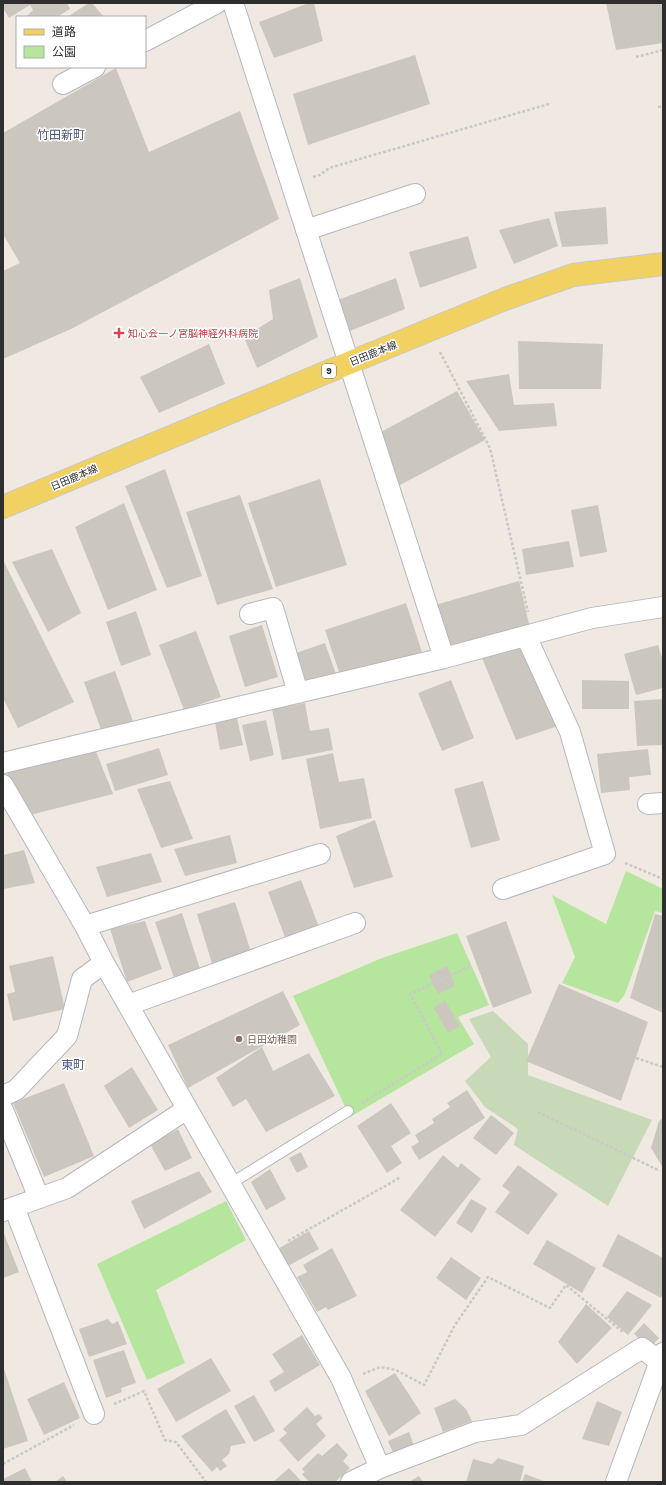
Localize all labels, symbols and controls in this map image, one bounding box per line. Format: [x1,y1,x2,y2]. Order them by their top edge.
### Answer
legend [16,16,146,68]
text: 道路 [52,25,76,39]
text: 公園 [52,45,76,59]
district label: 竹田新町 [37,128,85,142]
marker: 知心会一ノ宮脳神経外科病院 [113,327,125,339]
place label: 知心会一ノ宮脳神経外科病院 [128,328,258,339]
street label: 日田鹿本線 [348,339,398,368]
road number: 9 [322,364,336,378]
street label: 日田鹿本線 [49,463,99,492]
marker: 日田幼稚園 [234,1034,244,1044]
place label: 日田幼稚園 [247,1034,297,1045]
district label: 東町 [61,1058,85,1072]

